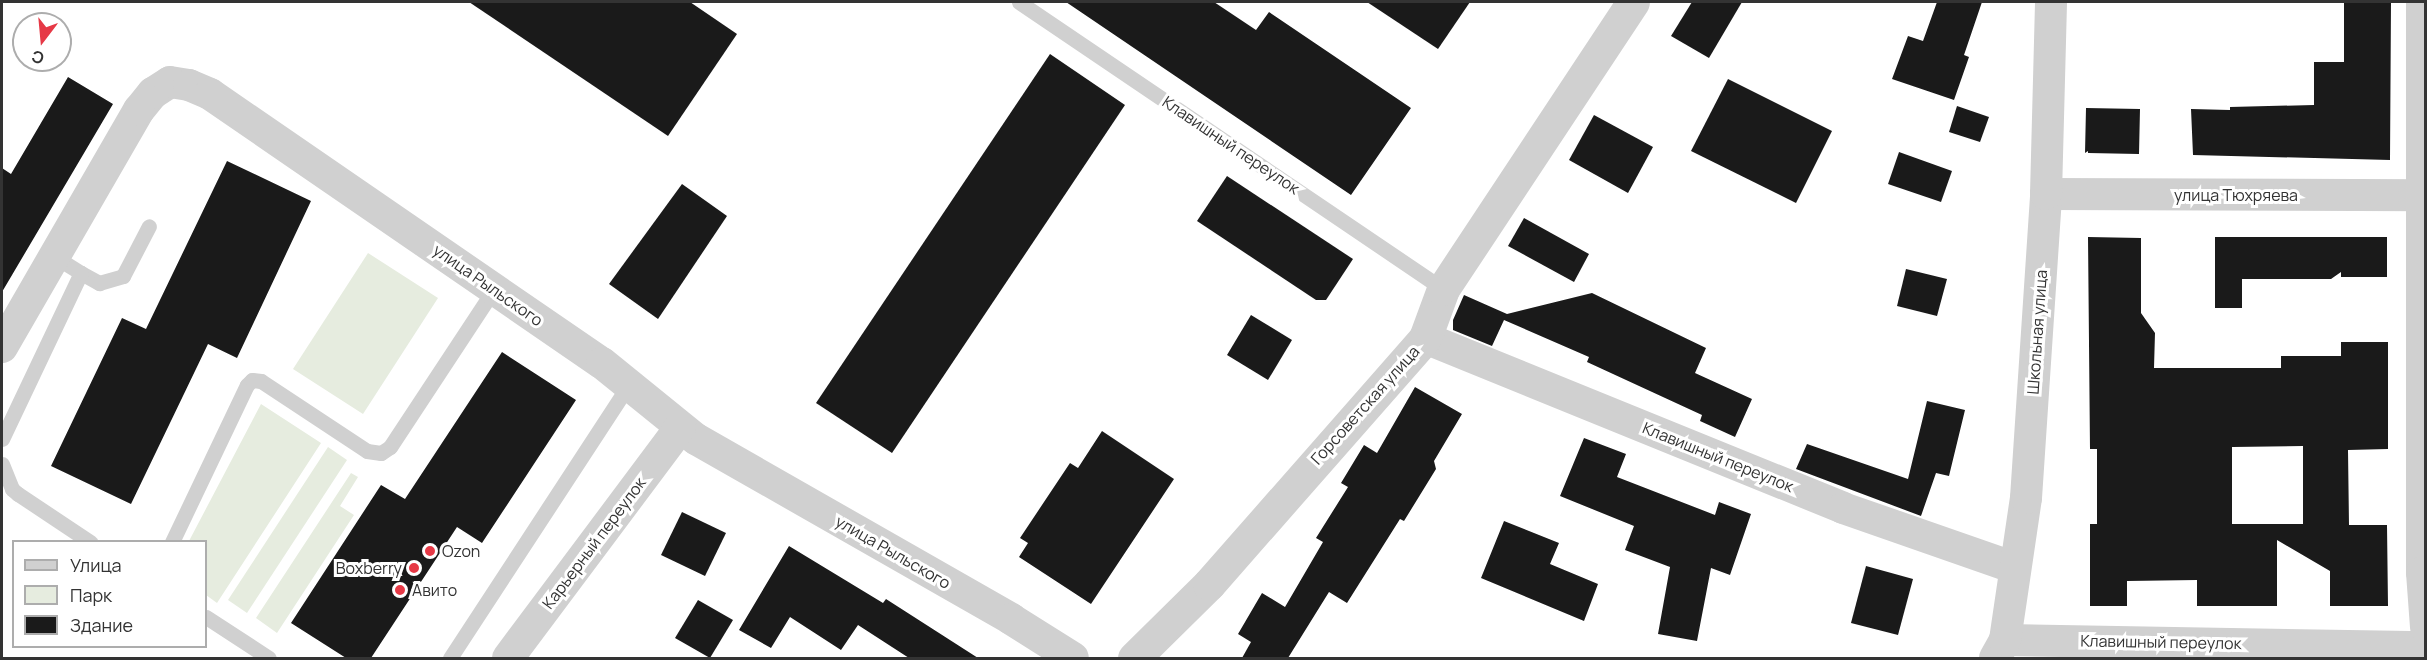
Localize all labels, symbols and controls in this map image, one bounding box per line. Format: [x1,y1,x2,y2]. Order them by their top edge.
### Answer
north arrow [12,12,72,72]
text: С [29,45,46,70]
street label: Клавишный переулок [1159,92,1303,198]
street label: улица Тюхряева [2174,185,2298,205]
street label: улица Рыльского [430,240,546,330]
street label: Школьная улица [2023,269,2051,395]
street label: Горсоветская улица [1307,342,1423,468]
street label: Клавишный переулок [1640,418,1796,496]
street label: Карьерный переулок [538,474,650,612]
street label: улица Рыльского [832,511,954,593]
legend [12,540,207,648]
place label: Ozon [442,541,480,561]
marker: Ozon [423,544,437,558]
text: Улица [70,553,122,577]
place label: Boxberry [336,558,402,578]
marker: Boxberry [407,561,421,575]
place label: Авито [412,580,457,600]
text: Парк [70,583,112,607]
marker: Авито [393,583,407,597]
text: Здание [70,613,133,637]
street label: Клавишный переулок [2080,631,2242,653]

